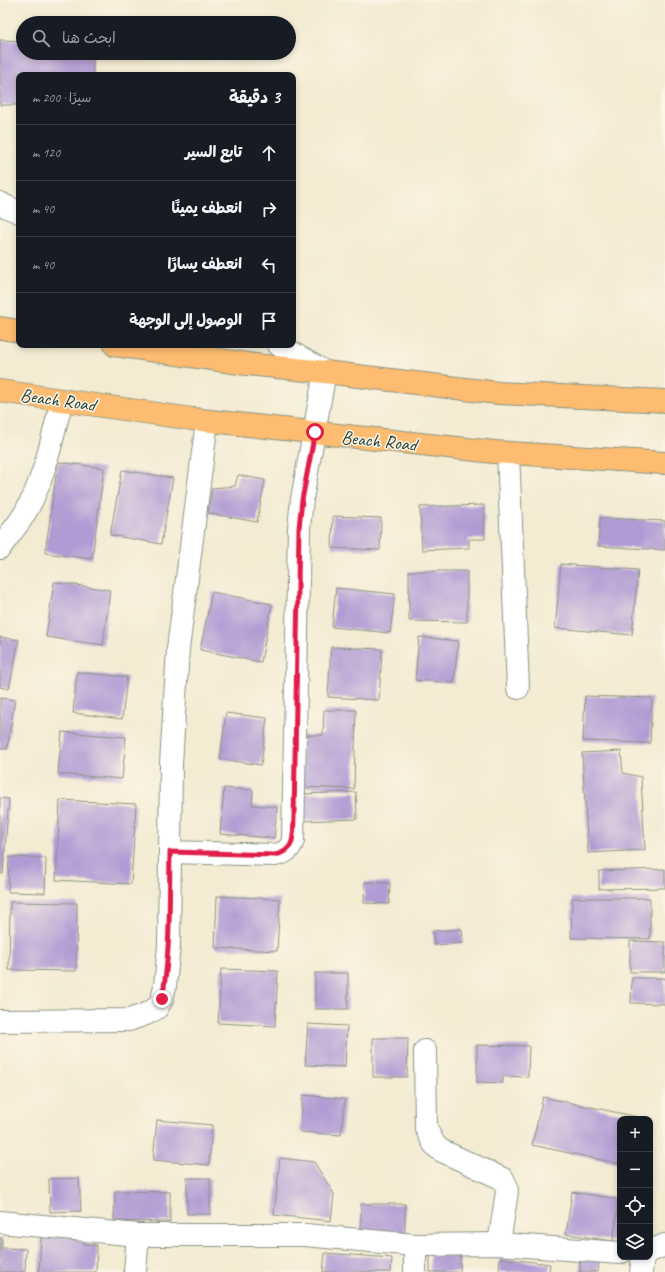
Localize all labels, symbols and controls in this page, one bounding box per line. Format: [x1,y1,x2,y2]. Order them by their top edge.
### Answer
search box [16,16,296,60]
icon: search [30,27,52,49]
text: ابحث هنا [62,29,116,48]
text: 3 دقيقة [229,87,280,108]
text: سيرًا · 200 m [32,90,91,106]
icon: ahead [258,142,280,164]
text: تابع السير [185,143,242,162]
text: 120 m [32,145,60,161]
icon: right [258,198,280,220]
text: انعطف يمينًا [171,199,242,218]
text: 40 m [32,201,54,217]
icon: left [258,254,280,276]
text: انعطف يسارًا [167,255,242,274]
text: 40 m [32,257,54,273]
icon: arrive [258,310,280,332]
text: الوصول إلى الوجهة [129,311,242,330]
street label: Beach Road [19,383,99,417]
route start [306,423,324,441]
street label: Beach Road [340,425,420,457]
route end [153,990,171,1008]
map controls [617,1116,653,1260]
button: + [617,1116,653,1152]
button: − [617,1152,653,1188]
button: locate [617,1188,653,1224]
button: layers [617,1224,653,1260]

